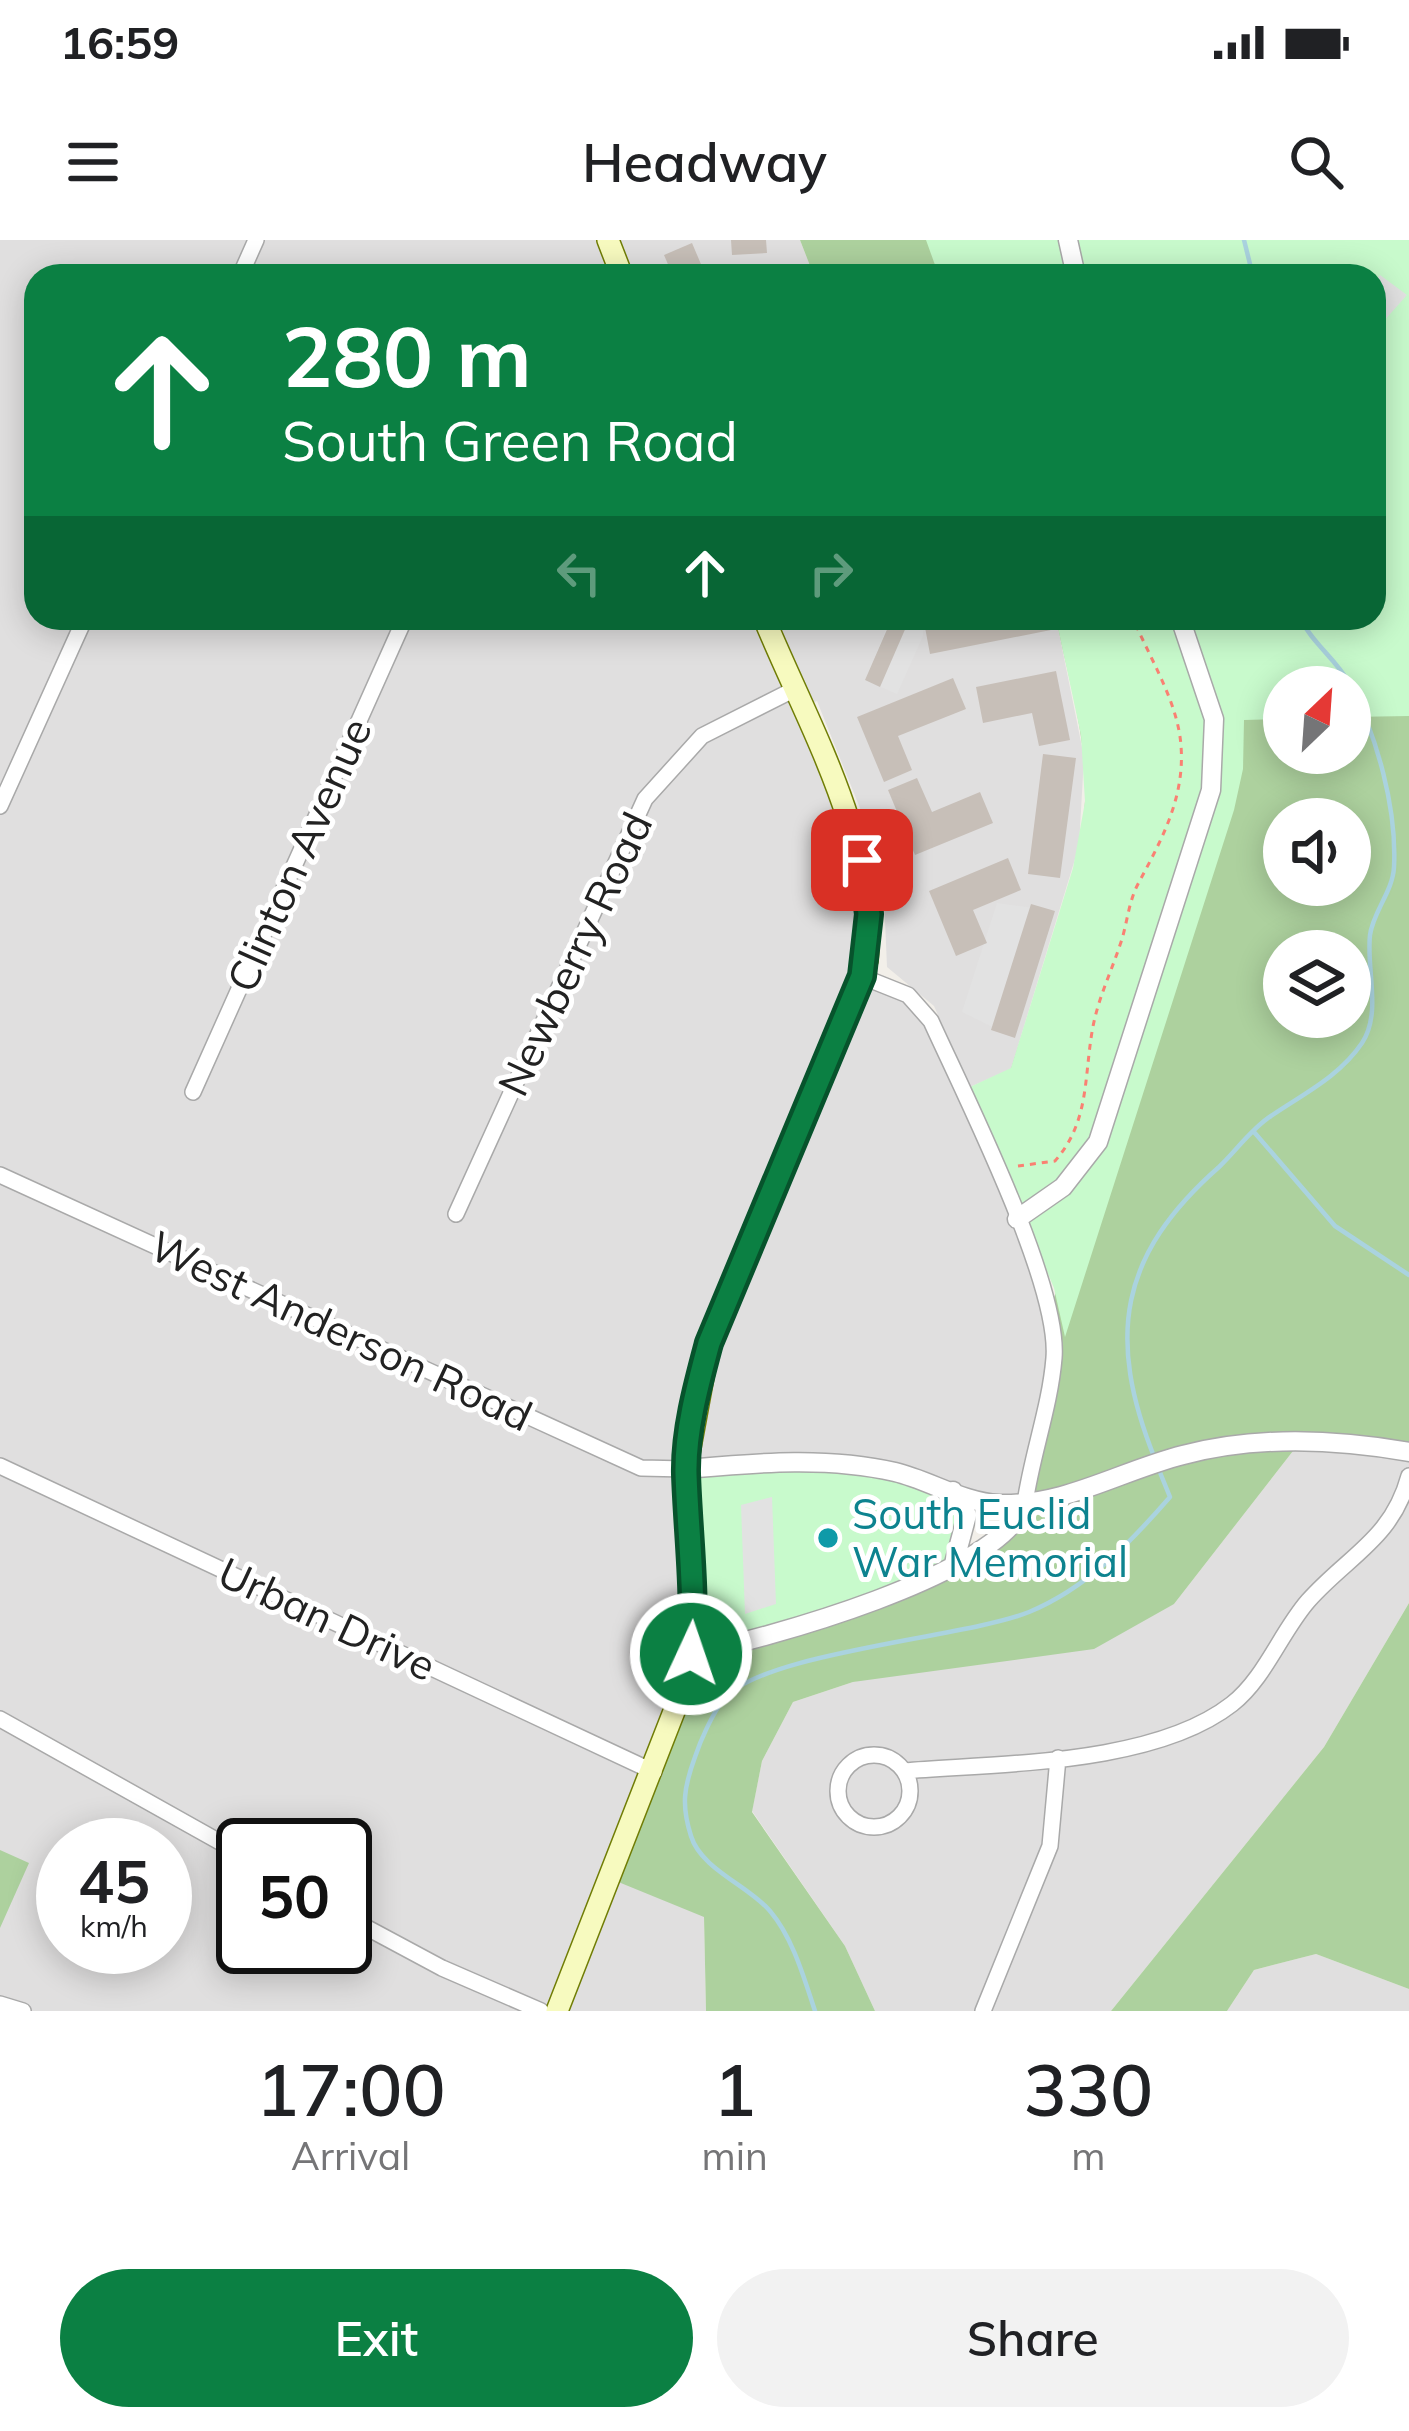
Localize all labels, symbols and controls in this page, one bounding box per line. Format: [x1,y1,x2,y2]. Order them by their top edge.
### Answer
text: 16:59 [60,14,179,70]
text: Headway [582,128,827,196]
icon: menu [60,129,126,195]
icon: search [1283,129,1349,195]
text: 280 m [282,303,532,408]
icon: ahead [84,312,240,468]
text: South Green Road [282,407,738,475]
icon: left [546,540,612,606]
icon: ahead [672,540,738,606]
icon: right [798,540,864,606]
north arrow [1263,666,1371,774]
map controls [1263,666,1371,1038]
street label: Clinton Avenue [215,710,382,1000]
button: sound [1263,798,1371,906]
street label: Newberry Road [486,804,663,1104]
pin [811,809,913,911]
icon: arrive [829,827,895,893]
button: layers [1263,930,1371,1038]
street label: West Anderson Road [142,1219,541,1442]
place label: South Euclid War Memorial [852,1487,1128,1588]
marker: South Euclid War Memorial [815,1525,841,1551]
street label: Urban Drive [210,1545,444,1692]
position arrow [628,1591,754,1717]
speed limit sign: 50 [216,1818,372,1974]
text: 45 [78,1843,150,1918]
text: km/h [80,1907,148,1945]
text: 17:00 [256,2044,446,2134]
text: 1 [713,2044,756,2134]
text: 330 [1024,2044,1153,2134]
text: Arrival [291,2131,410,2180]
text: min [701,2131,768,2180]
text: m [1071,2131,1106,2180]
button: Exit [60,2269,693,2407]
button: Share [717,2269,1349,2407]

